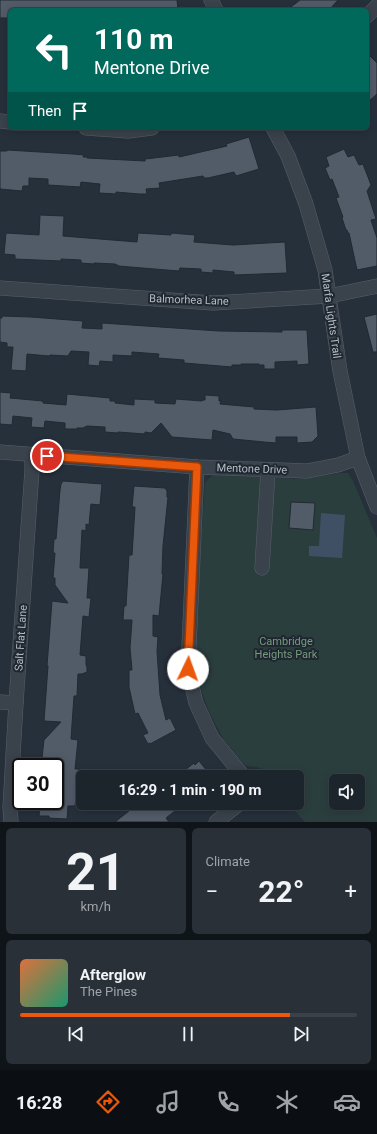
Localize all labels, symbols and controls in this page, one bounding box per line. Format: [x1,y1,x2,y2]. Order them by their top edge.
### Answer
text: 110 m [94,23,173,56]
icon: left [28,24,80,76]
text: Mentone Drive [94,57,210,78]
icon: arrive [69,100,91,122]
text: Then [28,102,61,120]
street label: Marfa Lights Trail [319,273,343,359]
street label: Balmorhea Lane [149,292,229,308]
pin [30,439,64,473]
icon: arrive [36,445,58,467]
street label: Mentone Drive [216,461,288,477]
street label: Salt Flat Lane [12,604,30,672]
park label: Cambridge Heights Park [255,635,318,661]
position arrow [167,648,209,690]
speed limit sign: 30 [12,758,64,810]
map controls [329,774,365,810]
button: sound [329,774,365,810]
text: 16:29 · 1 min · 190 m [119,781,261,799]
text: 21 [66,842,126,903]
text: Climate [206,854,250,869]
text: 22° [258,874,304,909]
text: − [206,879,218,904]
text: + [345,879,357,904]
text: km/h [80,899,111,914]
text: Afterglow [80,966,146,984]
text: The Pines [80,984,137,999]
icon: previous [65,1023,87,1045]
icon: pause [177,1023,199,1045]
icon: next [290,1023,312,1045]
icon: directions [94,1088,122,1116]
icon: music [154,1088,182,1116]
icon: phone [214,1088,242,1116]
icon: climate [273,1088,301,1116]
icon: car [333,1088,361,1116]
text: 16:28 [16,1092,62,1113]

